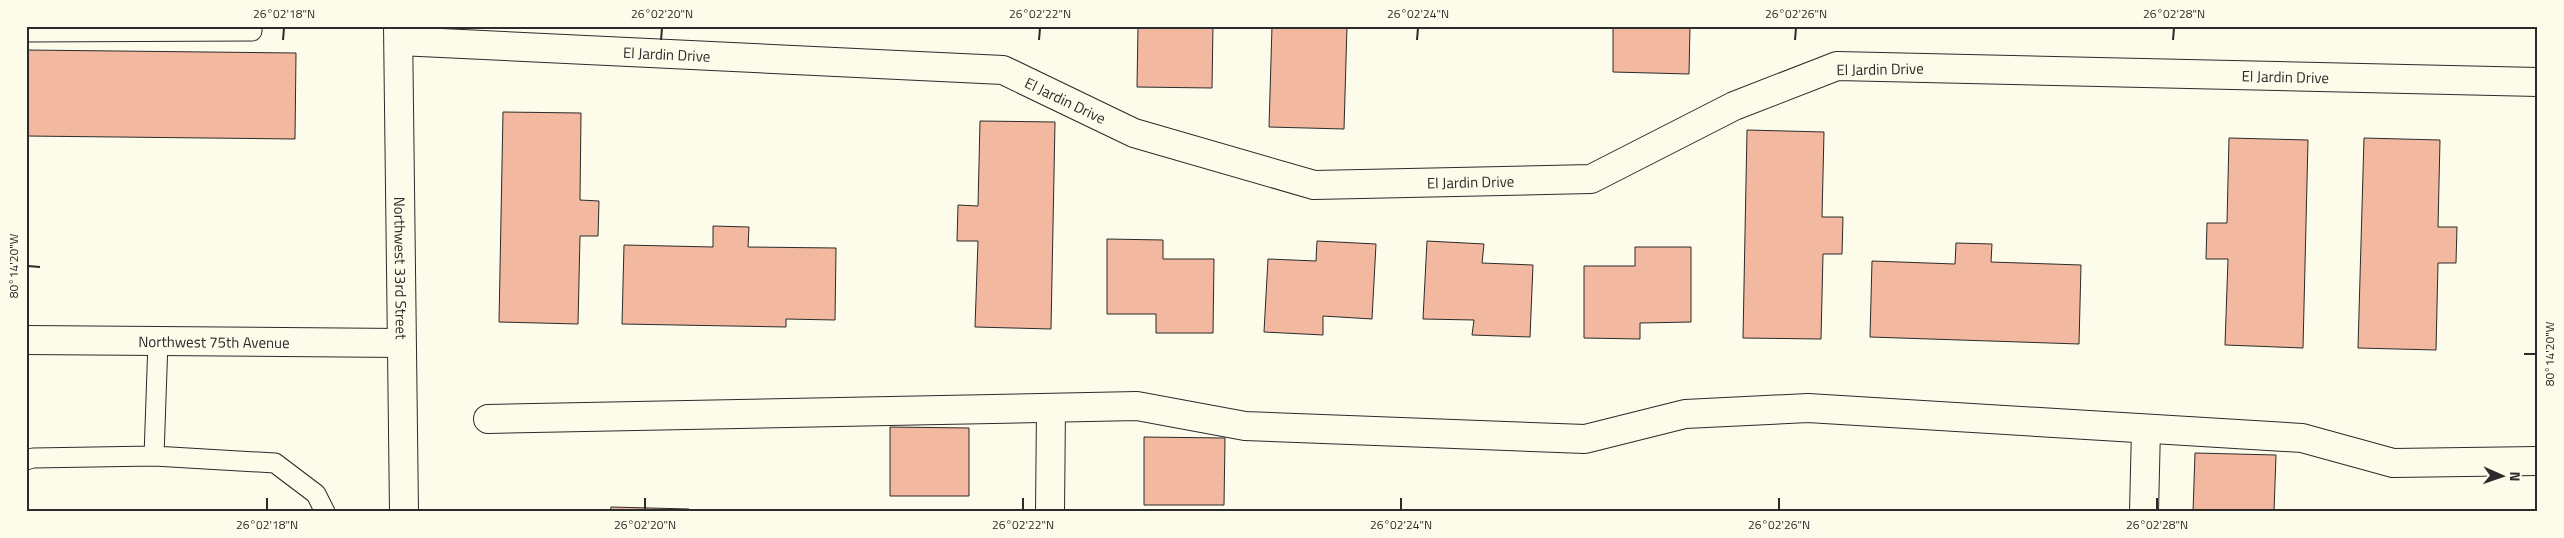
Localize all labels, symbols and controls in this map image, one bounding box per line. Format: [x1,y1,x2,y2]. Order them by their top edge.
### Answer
text: 26°02'18"N [253,4,315,23]
text: 26°02'20"N [631,4,693,23]
text: 26°02'22"N [1009,4,1071,23]
text: 26°02'24"N [1387,4,1449,23]
text: 26°02'26"N [1765,4,1827,23]
text: 26°02'28"N [2143,4,2205,23]
street label: El Jardin Drive [622,40,711,67]
street label: El Jardin Drive [1836,57,1924,81]
street label: El Jardin Drive [2241,64,2329,89]
street label: El Jardin Drive [1021,71,1110,129]
street label: El Jardin Drive [1427,169,1514,194]
street label: Northwest 33rd Street [389,196,413,340]
text: 80°14'20"W [4,233,23,298]
text: 80°14'20"W [2540,321,2559,386]
street label: Northwest 75th Avenue [138,329,290,354]
north arrow [2476,450,2526,500]
text: N [2505,471,2526,482]
text: 26°02'18"N [236,515,298,534]
text: 26°02'20"N [614,515,676,534]
text: 26°02'22"N [992,515,1054,534]
text: 26°02'24"N [1370,515,1432,534]
text: 26°02'26"N [1748,515,1810,534]
text: 26°02'28"N [2126,515,2188,534]

